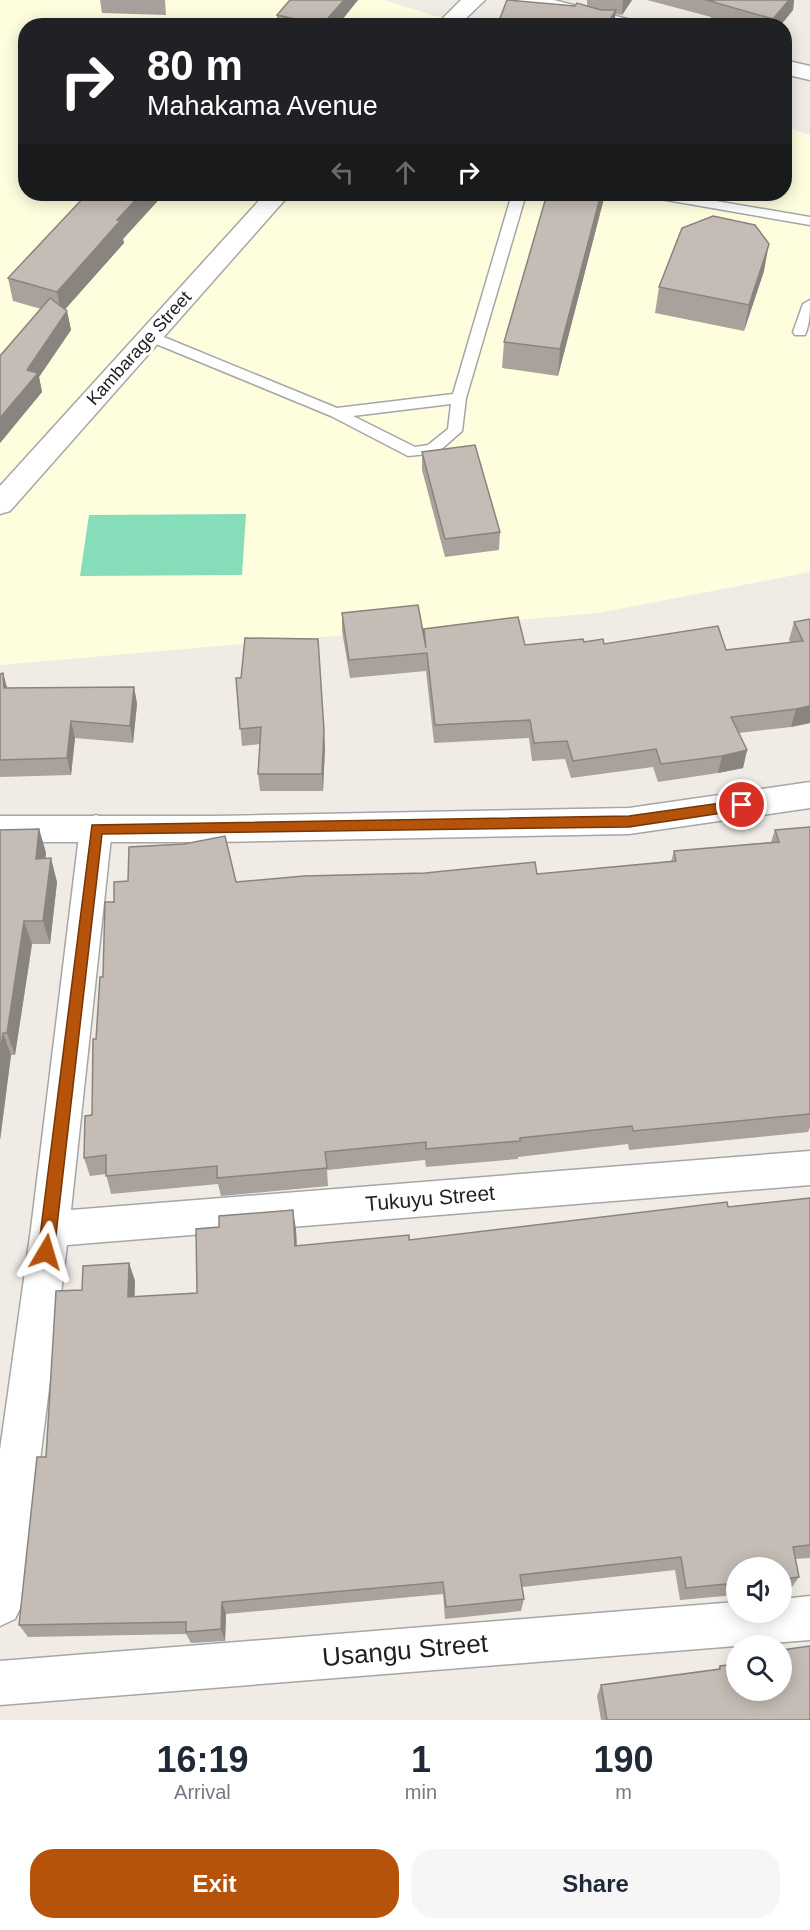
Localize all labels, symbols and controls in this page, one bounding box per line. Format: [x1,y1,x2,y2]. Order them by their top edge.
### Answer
icon: right [48,42,126,120]
text: 80 m [147,42,243,89]
text: Mahakama Avenue [147,91,378,121]
icon: left [326,156,359,189]
icon: ahead [389,156,422,189]
icon: right [452,156,485,189]
street label: Kambarage Street [83,287,195,409]
pin [716,779,767,830]
icon: arrive [725,788,758,821]
street label: Tukuyu Street [364,1181,496,1215]
position arrow [14,1220,78,1284]
map controls [726,1557,792,1701]
button: sound [726,1557,792,1623]
street label: Usangu Street [321,1628,490,1672]
button: search [726,1635,792,1701]
text: 16:19 [156,1739,248,1780]
text: 1 [411,1739,431,1780]
text: 190 [593,1739,654,1780]
text: Arrival [174,1781,231,1803]
text: min [405,1781,437,1803]
text: m [615,1781,632,1803]
button: Exit [30,1849,399,1918]
button: Share [411,1849,780,1918]

